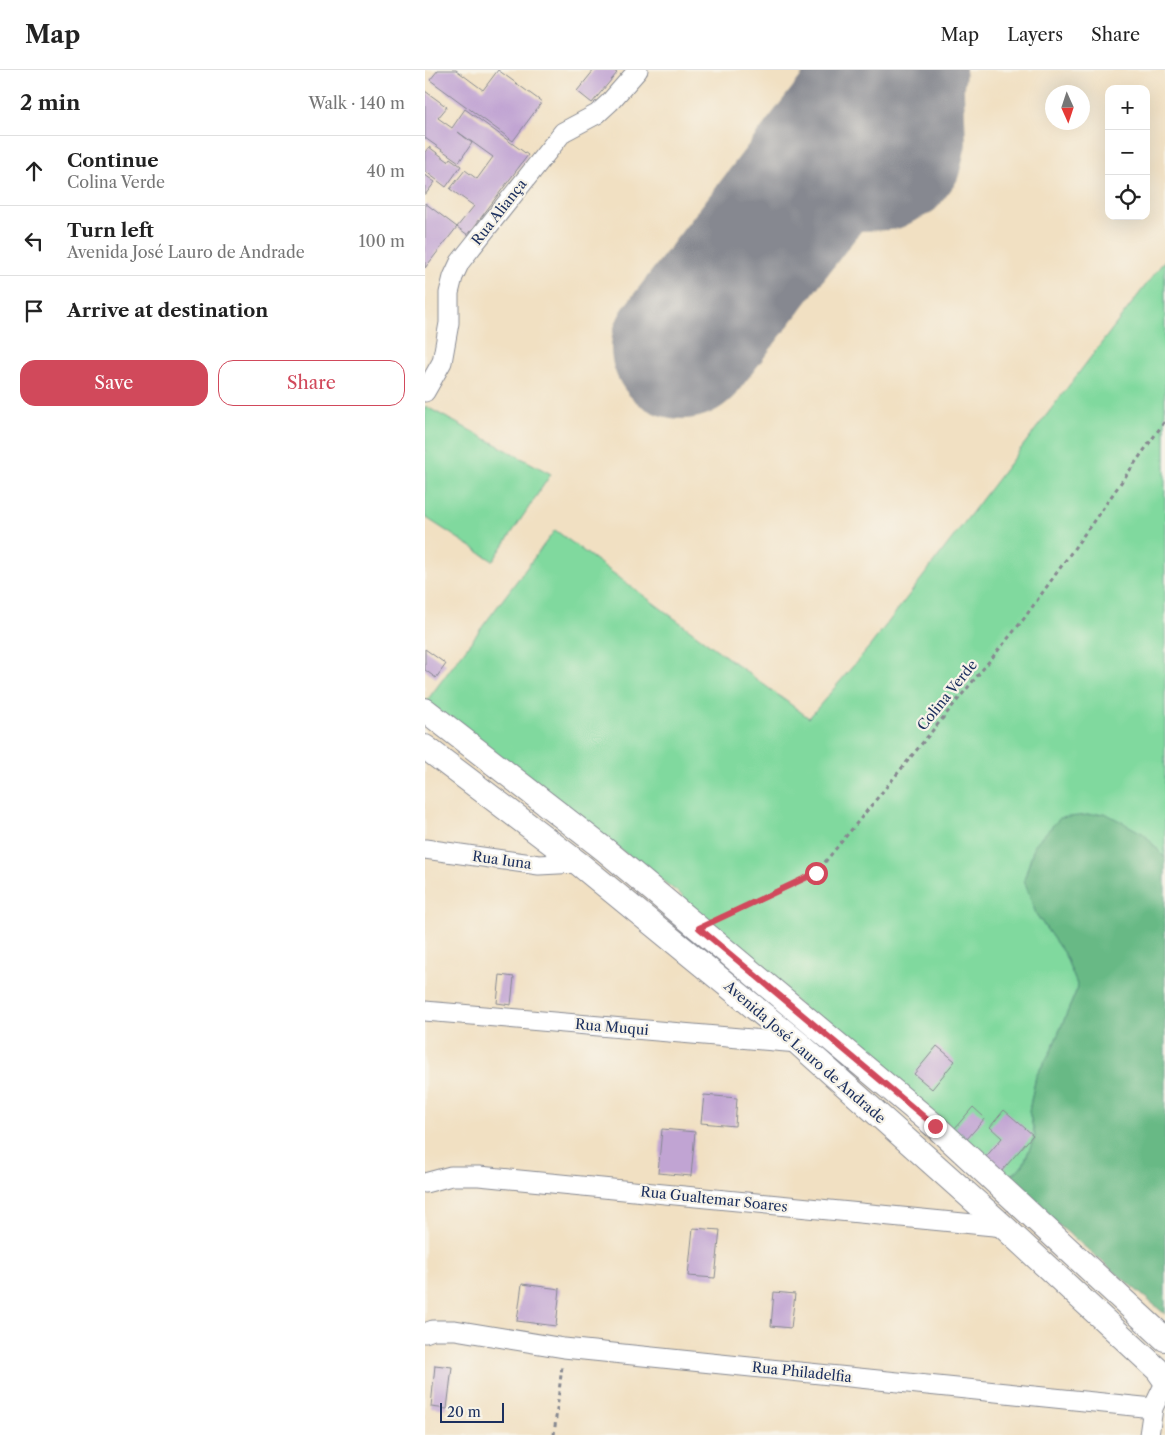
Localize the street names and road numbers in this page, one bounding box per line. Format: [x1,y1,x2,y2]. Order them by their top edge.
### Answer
street label: Rua Aliança [468,175,531,249]
street label: Colina Verde [913,656,981,734]
street label: Rua Iuna [471,847,533,873]
street label: Avenida José Lauro de Andrade [720,976,890,1127]
street label: Rua Muqui [575,1015,649,1039]
street label: Rua Gualtemar Soares [640,1182,788,1216]
street label: Rua Philadelfia [751,1358,853,1386]

